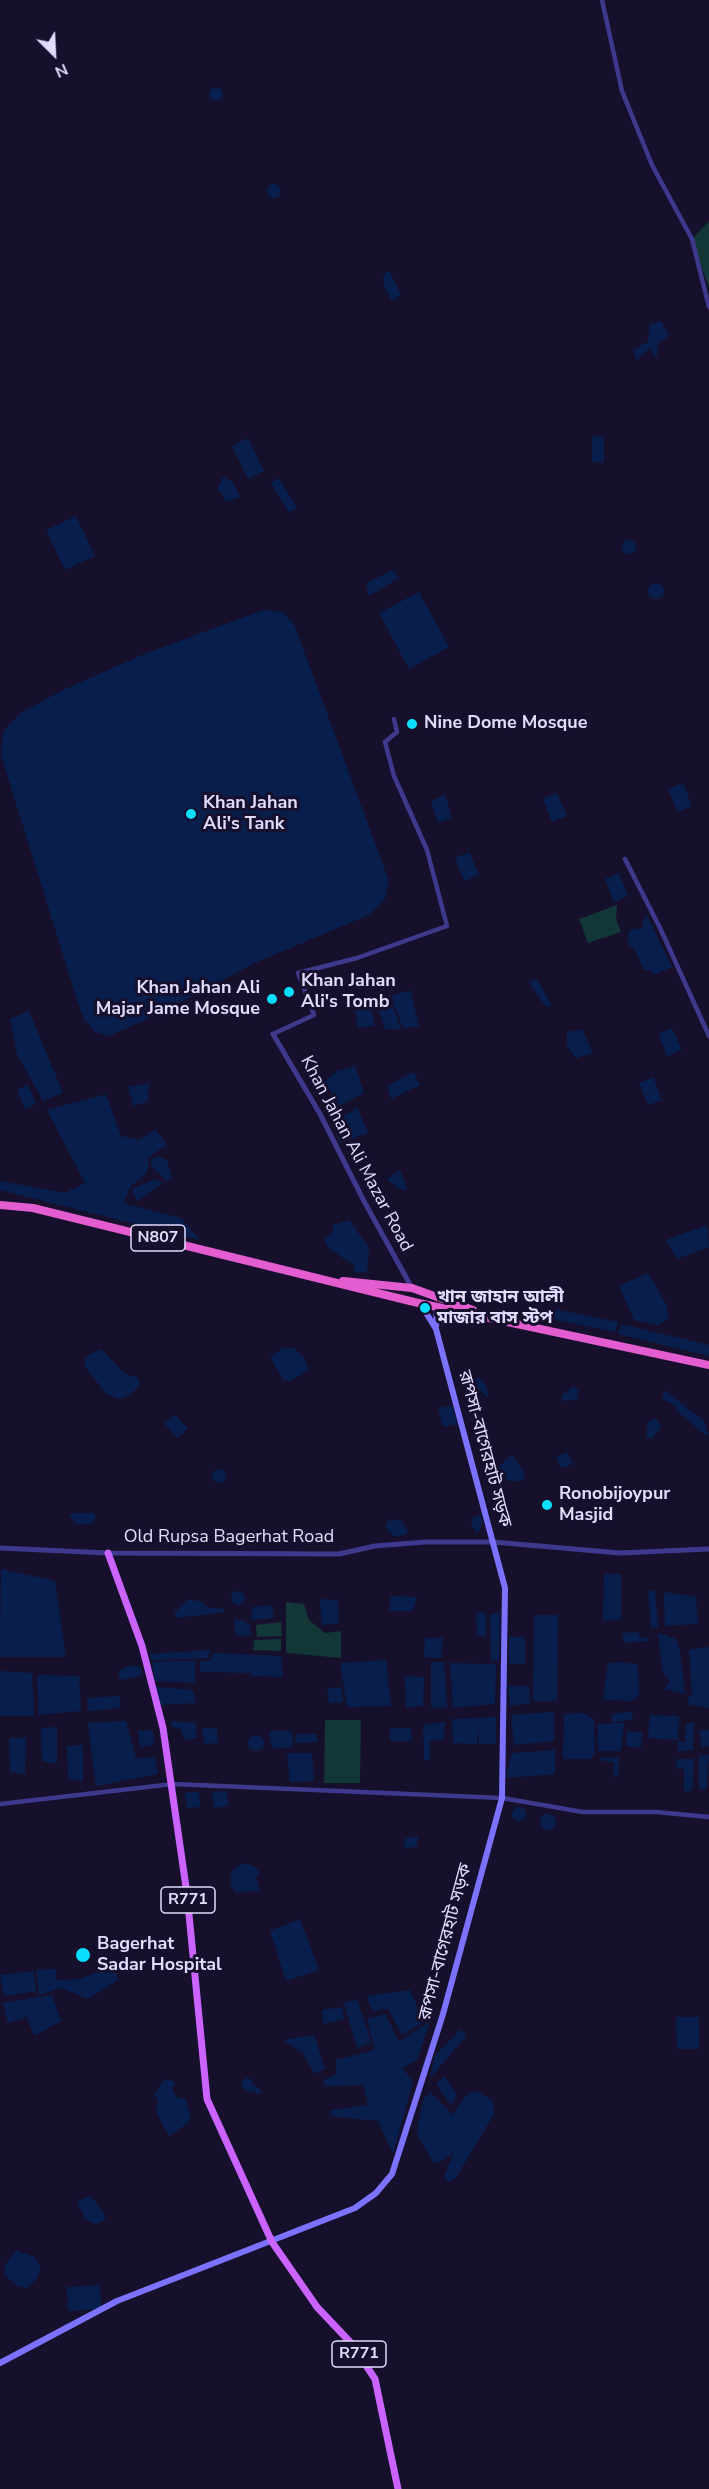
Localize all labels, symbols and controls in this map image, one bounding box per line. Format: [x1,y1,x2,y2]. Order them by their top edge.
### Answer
north arrow [24,24,84,84]
text: N [51,58,71,83]
place label: Nine Dome Mosque [424,713,587,735]
marker: Nine Dome Mosque [405,717,419,731]
place label: Khan Jahan Ali's Tank [203,793,298,836]
marker: Khan Jahan Ali's Tank [184,807,198,821]
place label: Khan Jahan Ali's Tomb [301,971,396,1014]
place label: Khan Jahan Ali Majar Jame Mosque [96,978,260,1020]
marker: Khan Jahan Ali's Tomb [282,985,296,999]
marker: Khan Jahan Ali Majar Jame Mosque [265,992,279,1006]
street label: Khan Jahan Ali Mazar Road [295,1052,417,1256]
road number: N807 [131,1225,185,1251]
place label: খান জাহান আলী মাজার বাস স্টপ [437,1287,564,1330]
marker: খান জাহান আলী মাজার বাস স্টপ [418,1301,432,1315]
street label: রূপসা-বাগেরহাট সড়ক [453,1368,515,1530]
place label: Ronobijoypur Masjid [559,1484,670,1526]
marker: Ronobijoypur Masjid [540,1498,554,1512]
street label: Old Rupsa Bagerhat Road [124,1527,334,1549]
street label: রূপসা-বাগেরহাট সড়ক [415,1861,477,2023]
road number: R771 [161,1887,215,1913]
place label: Bagerhat Sadar Hospital [97,1934,222,1976]
marker: Bagerhat Sadar Hospital [74,1946,92,1964]
road number: R771 [332,2341,386,2367]

